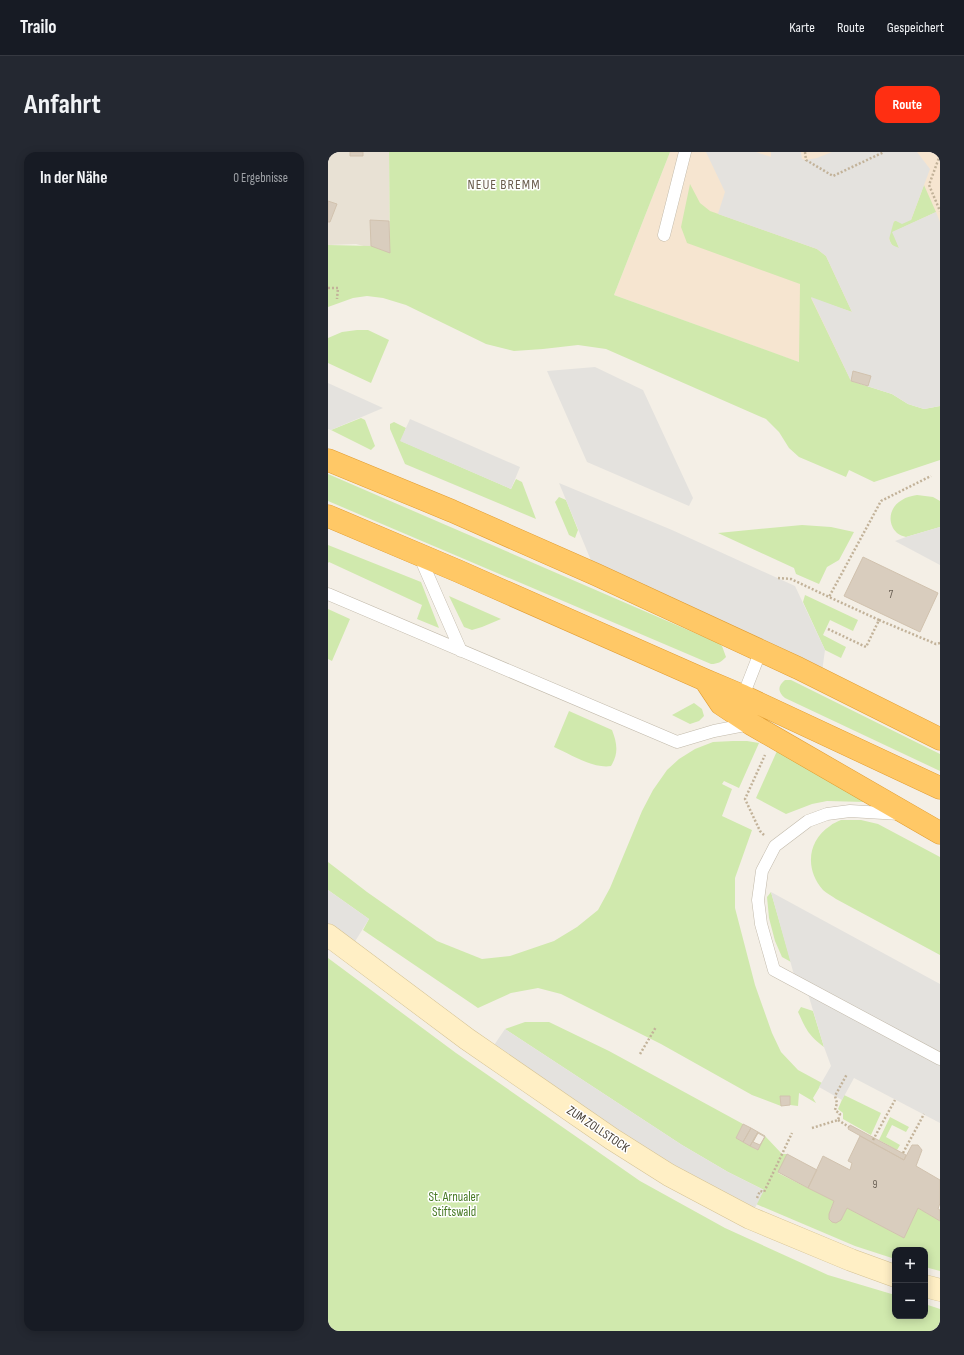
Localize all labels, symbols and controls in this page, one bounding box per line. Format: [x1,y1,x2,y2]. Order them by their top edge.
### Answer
text: Trailo [20,16,57,39]
text: Karte [789,19,815,36]
text: Route [837,19,865,36]
text: Gespeichert [887,19,944,36]
button: Route [875,86,940,123]
text: Anfahrt [24,88,101,121]
text: In der Nähe [40,168,107,188]
text: 0 Ergebnisse [233,170,288,186]
district label: NEUE BREMM [468,176,540,193]
house number: 7 [889,588,894,601]
street label: ZUM ZOLLSTOCK [564,1102,632,1156]
house number: 9 [873,1178,878,1191]
park label: St. Arnualer Stiftswald [428,1189,480,1220]
map controls [892,1247,928,1319]
button: + [892,1247,928,1283]
button: − [892,1283,928,1319]

